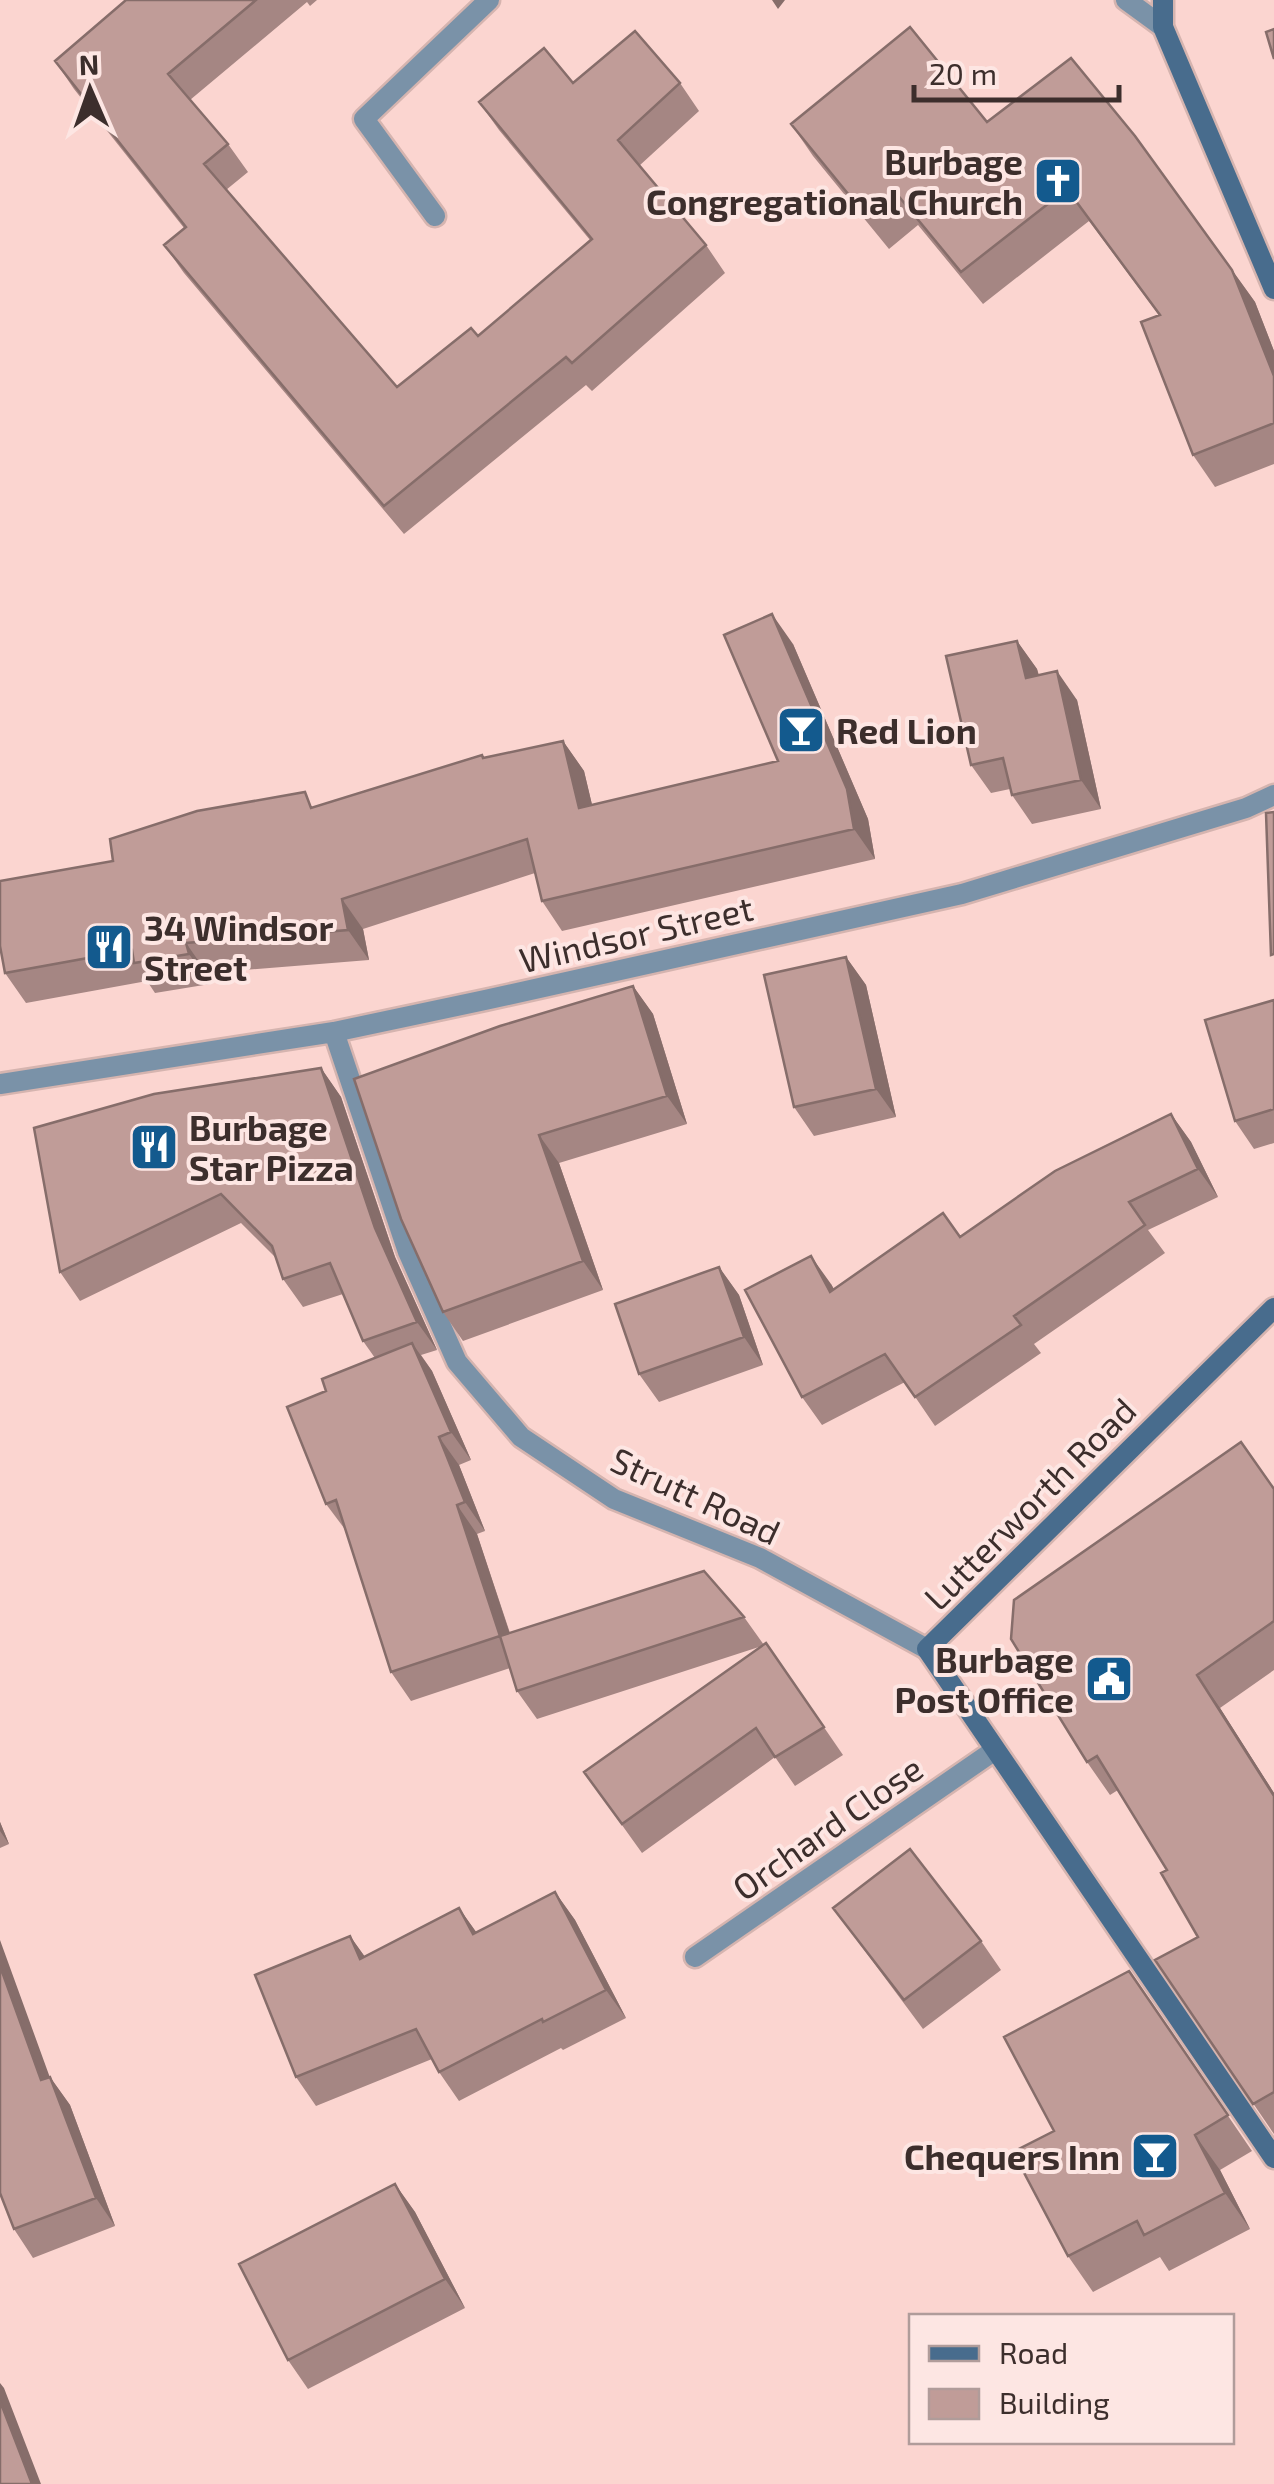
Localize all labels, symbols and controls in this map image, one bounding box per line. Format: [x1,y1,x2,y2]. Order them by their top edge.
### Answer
north arrow [40,40,140,140]
scale bar [914,40,1119,102]
text: N [78,47,100,81]
text: 20 m [929,55,997,91]
place label: Burbage Congregational Church [646,140,1023,222]
church icon: Burbage Congregational Church [1032,155,1084,207]
bar icon: Red Lion [775,704,827,756]
place label: Red Lion [836,709,977,751]
street label: Windsor Street [515,886,757,980]
place label: 34 Windsor Street [144,906,333,988]
restaurant icon: 34 Windsor Street [83,921,135,973]
place label: Burbage Star Pizza [189,1106,354,1188]
restaurant icon: Burbage Star Pizza [128,1121,180,1173]
street label: Lutterworth Road [914,1388,1144,1618]
street label: Strutt Road [605,1438,787,1552]
place label: Burbage Post Office [894,1638,1074,1720]
public building icon: Burbage Post Office [1083,1653,1135,1705]
street label: Orchard Close [724,1746,930,1908]
bar icon: Chequers Inn [1129,2130,1181,2182]
place label: Chequers Inn [904,2135,1120,2177]
legend [909,2314,1234,2444]
text: Road [999,2334,1068,2370]
text: Building [999,2384,1110,2420]

